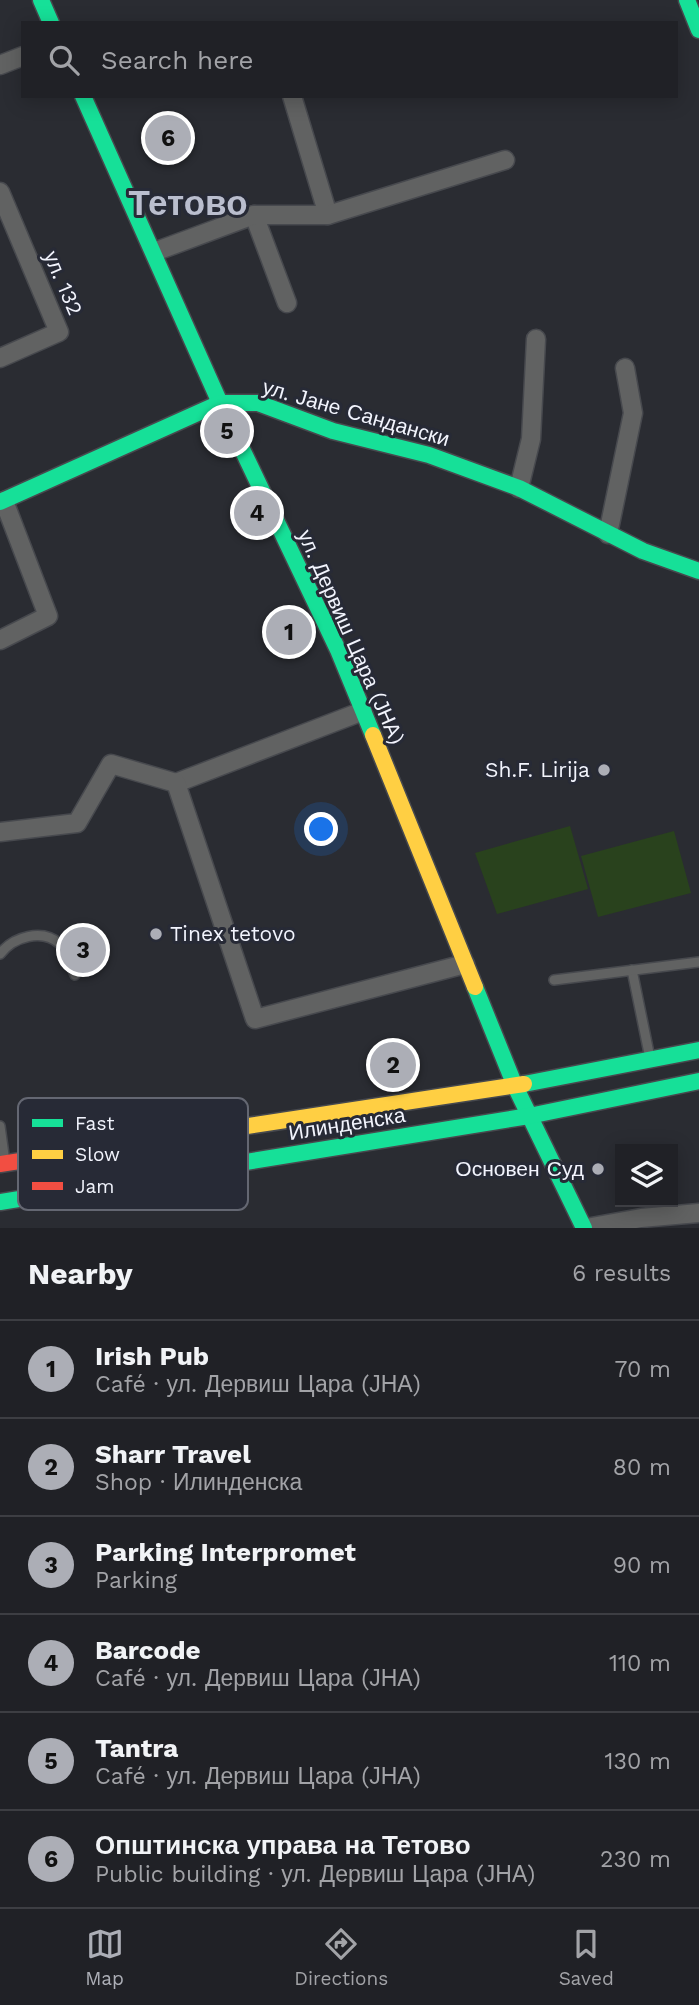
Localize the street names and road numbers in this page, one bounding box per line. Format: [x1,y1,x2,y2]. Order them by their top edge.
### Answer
street label: ул. 132 [39,247,88,319]
street label: ул. Јане Сандански [260,374,452,451]
street label: ул. Дервиш Цара (ЈНА) [293,526,410,748]
street label: Илинденска [287,1102,407,1145]

